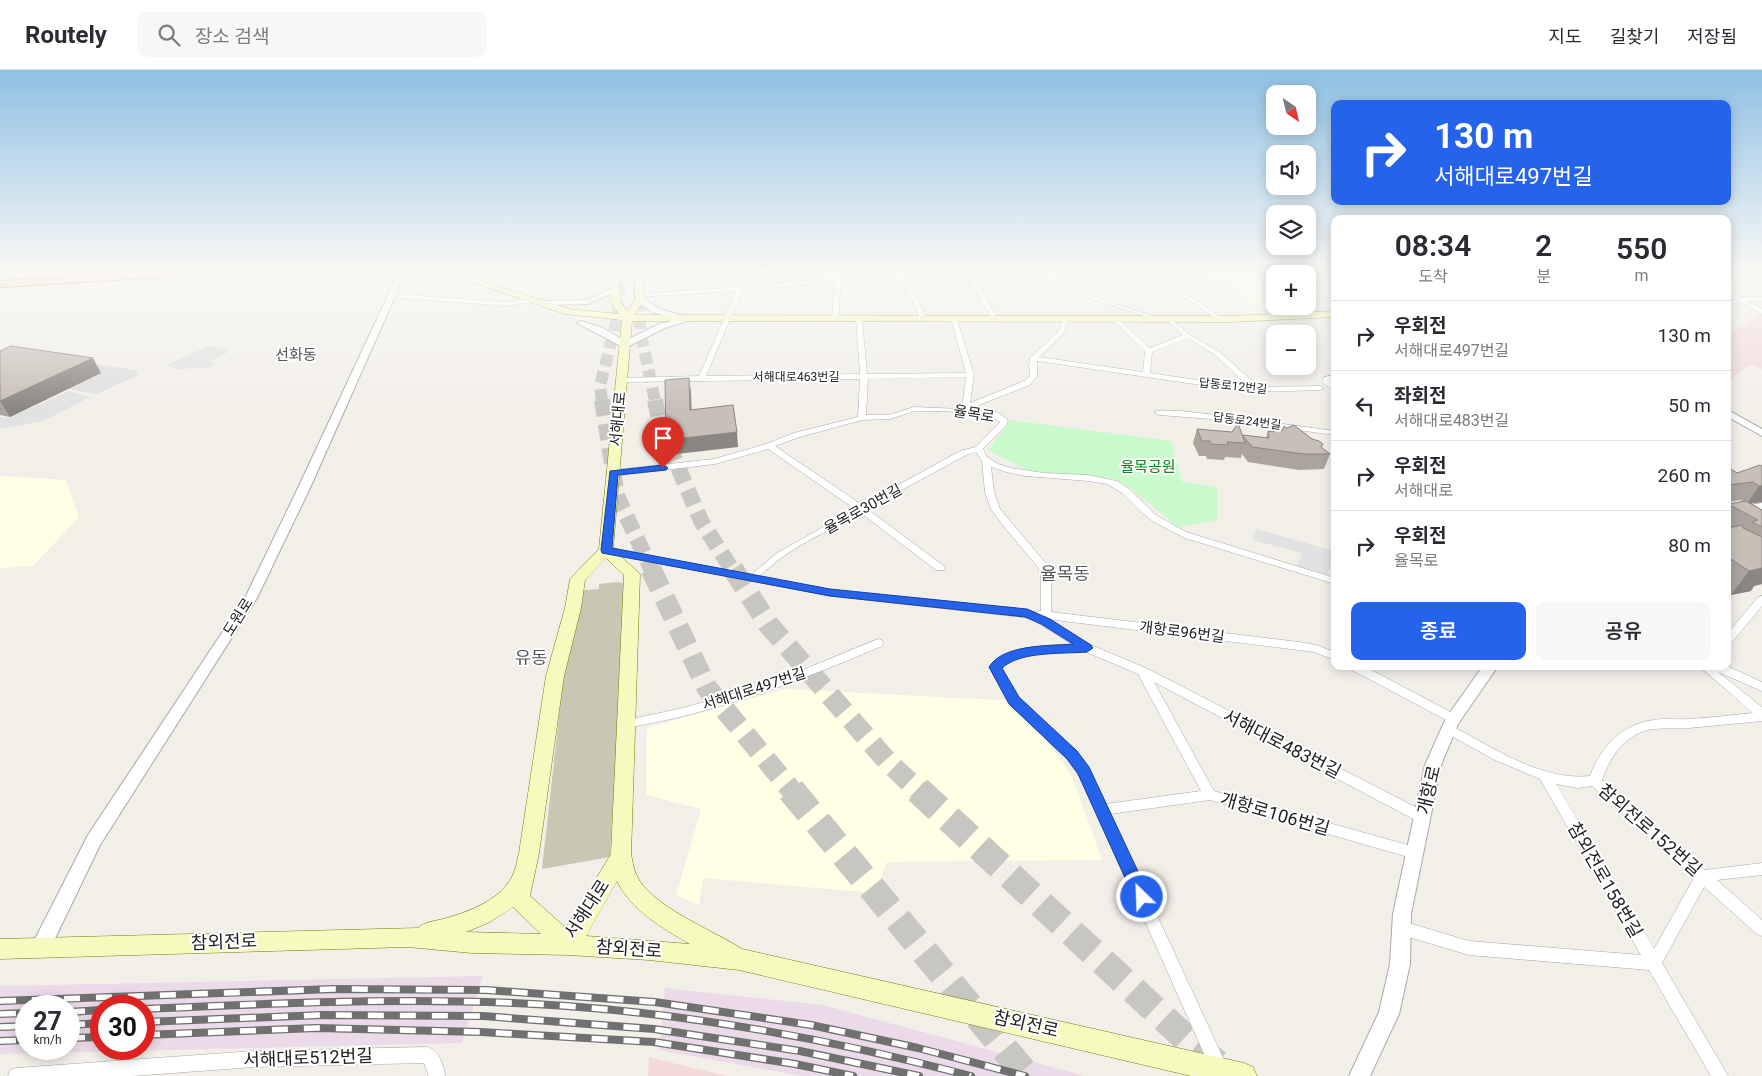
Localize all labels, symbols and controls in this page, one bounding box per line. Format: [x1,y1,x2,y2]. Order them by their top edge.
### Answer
search box [137,12,487,57]
text: Routely [25,21,107,49]
icon: search [155,21,183,49]
text: 장소 검색 [195,25,270,48]
text: 지도 [1549,26,1582,47]
text: 길찾기 [1610,26,1659,47]
text: 저장됨 [1687,26,1737,47]
north arrow [1266,85,1316,135]
map controls [1266,85,1316,375]
text: 130 m [1434,116,1533,157]
icon: right [1351,120,1416,185]
button: sound [1266,145,1316,195]
text: 서해대로497번길 [1434,164,1593,189]
button: layers [1266,205,1316,255]
text: 08:34 [1395,228,1471,263]
text: 2 [1535,228,1552,263]
text: 550 [1616,231,1667,266]
button: + [1266,265,1316,315]
text: m [1635,266,1649,285]
text: 도착 [1418,267,1448,286]
text: 분 [1536,267,1551,286]
text: 우회전 [1394,314,1446,337]
icon: right [1351,322,1379,350]
text: 130 m [1658,324,1711,347]
button: − [1266,325,1316,375]
text: 서해대로497번길 [1394,341,1509,360]
district label: 선화동 [275,346,317,364]
street label: 서해대로463번길 [753,370,839,384]
street label: 답동로12번길 [1198,375,1268,397]
text: 좌회전 [1394,384,1446,407]
street label: 서해대로 [607,391,629,447]
icon: left [1351,392,1379,420]
text: 50 m [1668,394,1711,417]
street label: 율목로 [952,402,996,426]
street label: 답동로24번길 [1212,410,1282,432]
text: 서해대로483번길 [1394,411,1509,430]
pin [642,417,684,468]
icon: arrive [649,424,677,452]
text: 우회전 [1394,454,1446,477]
park label: 율목공원 [1120,458,1176,476]
icon: right [1351,462,1379,490]
text: 260 m [1658,464,1711,487]
street label: 율목로30번길 [821,480,905,538]
text: 서해대로 [1394,481,1453,500]
text: 우회전 [1394,524,1446,547]
icon: right [1351,532,1379,560]
text: 80 m [1668,534,1711,557]
text: 율목로 [1394,551,1438,570]
district label: 율목동 [1040,563,1090,584]
street label: 도원로 [219,595,257,639]
button: 종료 [1351,602,1526,660]
button: 공유 [1536,602,1711,660]
street label: 개항로96번길 [1138,618,1226,646]
district label: 유동 [514,647,548,668]
street label: 서해대로497번길 [700,664,808,714]
street label: 서해대로483번길 [1220,705,1345,782]
street label: 개항로 [1413,763,1444,816]
street label: 참외전로152번길 [1594,779,1706,880]
street label: 개항로106번길 [1218,788,1332,839]
street label: 참외전로158번길 [1564,818,1647,941]
position arrow [1115,870,1167,922]
street label: 서해대로 [560,875,613,942]
street label: 참외전로 [191,930,257,953]
street label: 참외전로 [595,936,663,961]
speed limit sign: 30 [90,995,155,1060]
street label: 참외전로 [991,1006,1061,1041]
text: 27 [33,1007,62,1036]
text: km/h [33,1033,62,1047]
street label: 서해대로512번길 [243,1045,373,1070]

